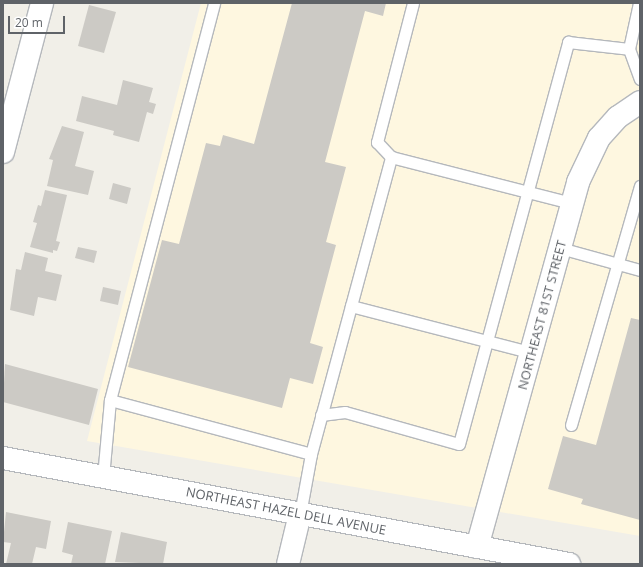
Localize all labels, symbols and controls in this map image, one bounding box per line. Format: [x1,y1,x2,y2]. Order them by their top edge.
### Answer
scale bar [10,8,67,34]
text: 20 m [15,14,43,31]
street label: NORTHEAST 81ST STREET [515,238,569,392]
street label: NORTHEAST HAZEL DELL AVENUE [185,484,387,538]

